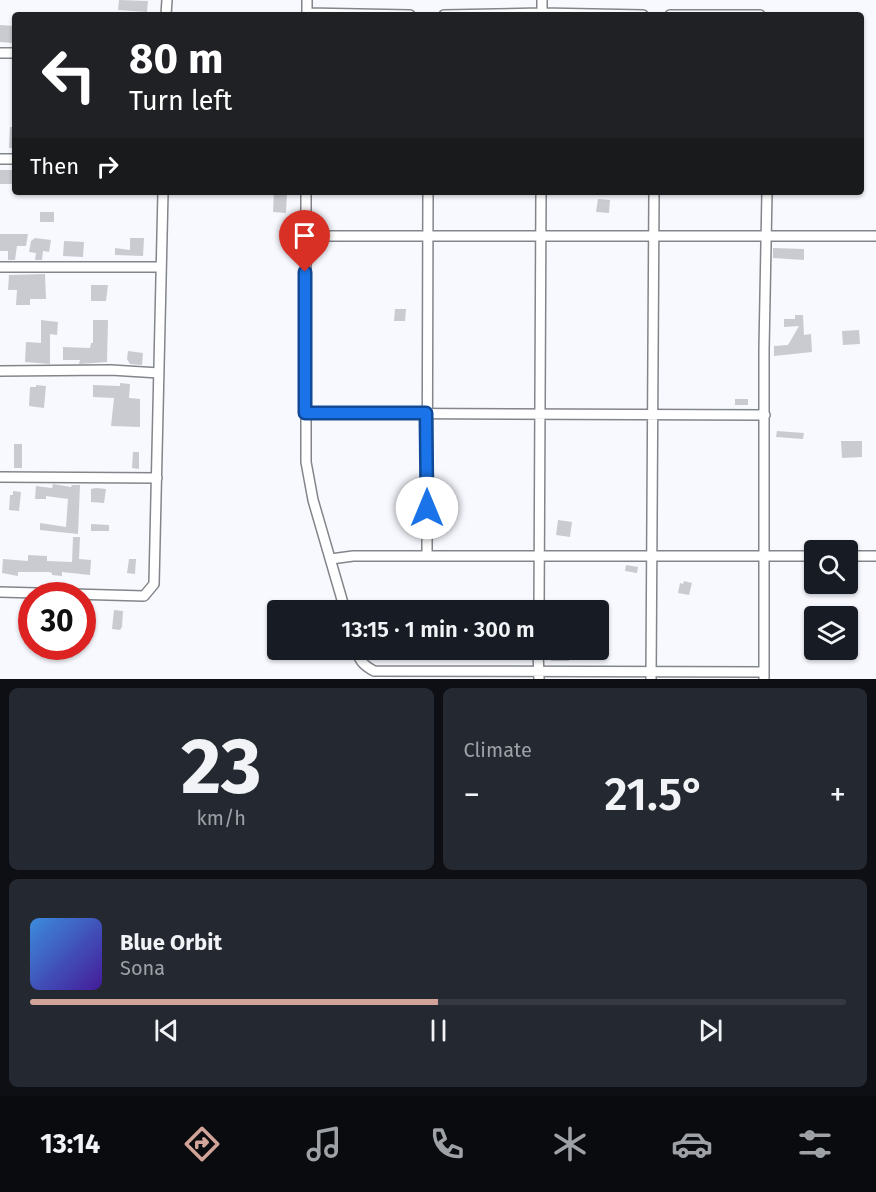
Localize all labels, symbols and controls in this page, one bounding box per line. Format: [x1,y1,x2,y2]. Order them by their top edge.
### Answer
text: 80 m [129,34,223,84]
icon: left [30,36,108,114]
text: Turn left [129,85,232,117]
icon: right [91,150,124,183]
text: Then [30,153,79,180]
pin [279,210,330,272]
icon: arrive [288,219,321,252]
position arrow [395,476,459,540]
map controls [804,540,858,660]
button: search [804,540,858,594]
speed limit sign: 30 [18,582,96,660]
button: layers [804,606,858,660]
text: 13:15 · 1 min · 300 m [341,616,535,643]
text: 23 [181,720,262,814]
text: Climate [464,738,532,762]
text: 21.5° [605,768,705,822]
text: − [464,775,480,815]
text: + [830,775,846,815]
text: km/h [197,806,246,830]
text: Blue Orbit [120,929,222,956]
text: Sona [120,956,165,980]
icon: previous [150,1014,183,1047]
icon: pause [422,1014,455,1047]
icon: next [694,1014,727,1047]
icon: directions [181,1123,223,1165]
icon: music [303,1123,345,1165]
icon: phone [426,1123,468,1165]
icon: climate [549,1123,591,1165]
icon: car [671,1123,713,1165]
icon: filters [794,1123,836,1165]
text: 13:14 [40,1128,100,1160]

